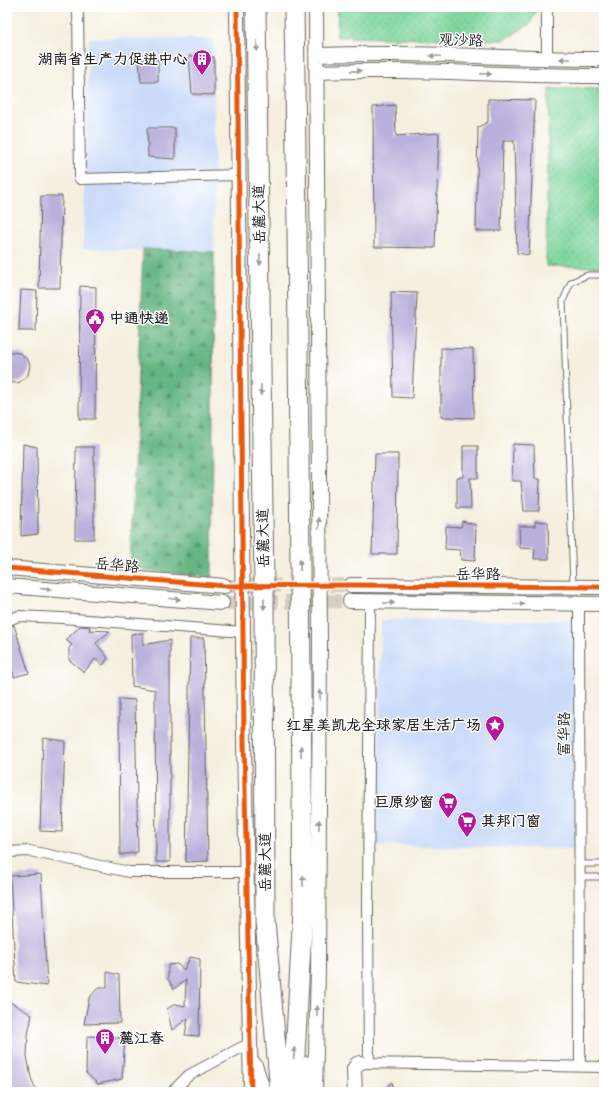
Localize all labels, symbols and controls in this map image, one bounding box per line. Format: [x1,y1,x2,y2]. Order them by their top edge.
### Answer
street label: 观沙路 [438,30,484,50]
one-way arrow [253,40,260,52]
building icon: 湖南省生产力促进中心 [191,48,213,76]
place label: 湖南省生产力促进中心 [38,50,188,68]
one-way arrow [428,53,441,59]
one-way arrow [558,56,571,62]
one-way arrow [350,68,363,74]
one-way arrow [480,71,492,78]
street label: 岳麓大道 [249,184,269,244]
one-way arrow [257,254,263,267]
public building icon: 中通快递 [84,307,106,335]
place label: 中通快递 [109,309,169,327]
one-way arrow [258,384,264,397]
street label: 岳麓大道 [253,508,273,568]
one-way arrow [316,516,322,529]
street label: 岳华路 [94,554,140,576]
one-way arrow [297,558,303,571]
street label: 岳华路 [455,565,501,583]
one-way arrow [40,585,52,592]
one-way arrow [169,596,182,602]
one-way arrow [261,598,267,611]
one-way arrow [383,600,396,606]
one-way arrow [513,601,526,607]
one-way arrow [317,688,323,701]
street label: 富华路 [555,711,573,757]
place icon: 红星美凯龙全球家居生活广场 [484,714,506,742]
place label: 红星美凯龙全球家居生活广场 [286,716,481,734]
one-way arrow [298,744,304,757]
supermarket icon: 巨原纱窗 [437,791,459,819]
place label: 巨原纱窗 [374,793,434,811]
supermarket icon: 其邦门窗 [456,810,478,838]
place label: 其邦门窗 [481,812,541,830]
one-way arrow [316,818,322,831]
street label: 岳麓大道 [256,832,274,892]
one-way arrow [300,874,306,887]
one-way arrow [313,1005,320,1017]
building icon: 麓江春 [94,1027,116,1055]
place label: 麓江春 [119,1029,164,1047]
one-way arrow [291,1047,298,1059]

